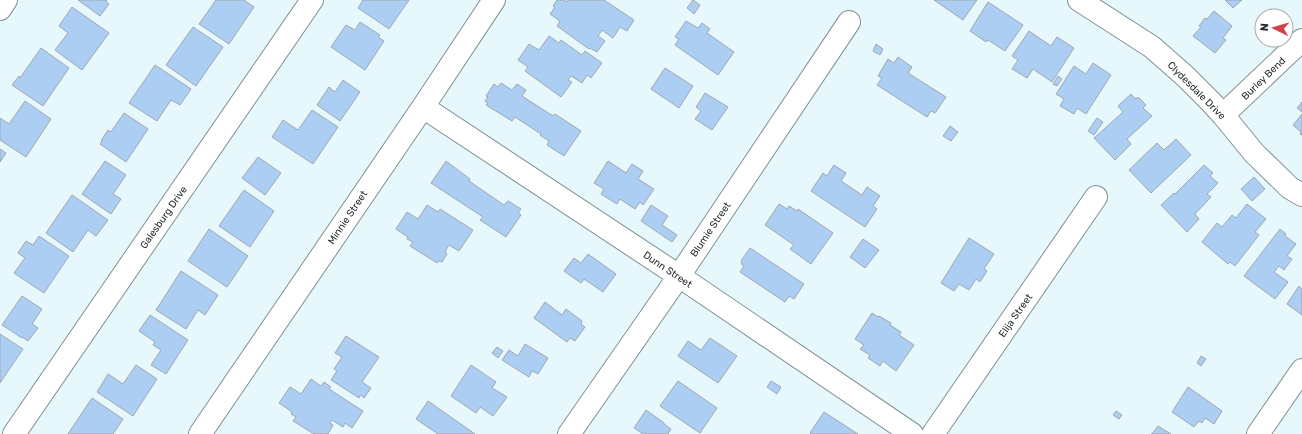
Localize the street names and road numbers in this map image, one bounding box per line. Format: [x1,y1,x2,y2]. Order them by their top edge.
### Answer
street label: Burley Bend [1239,55,1288,103]
street label: Clydesdale Drive [1165,59,1228,122]
street label: Galesburg Drive [138,184,190,251]
street label: Minnie Street [326,188,370,247]
street label: Blumie Street [688,200,734,259]
street label: Dunn Street [641,249,694,291]
street label: Elija Street [996,291,1035,340]

